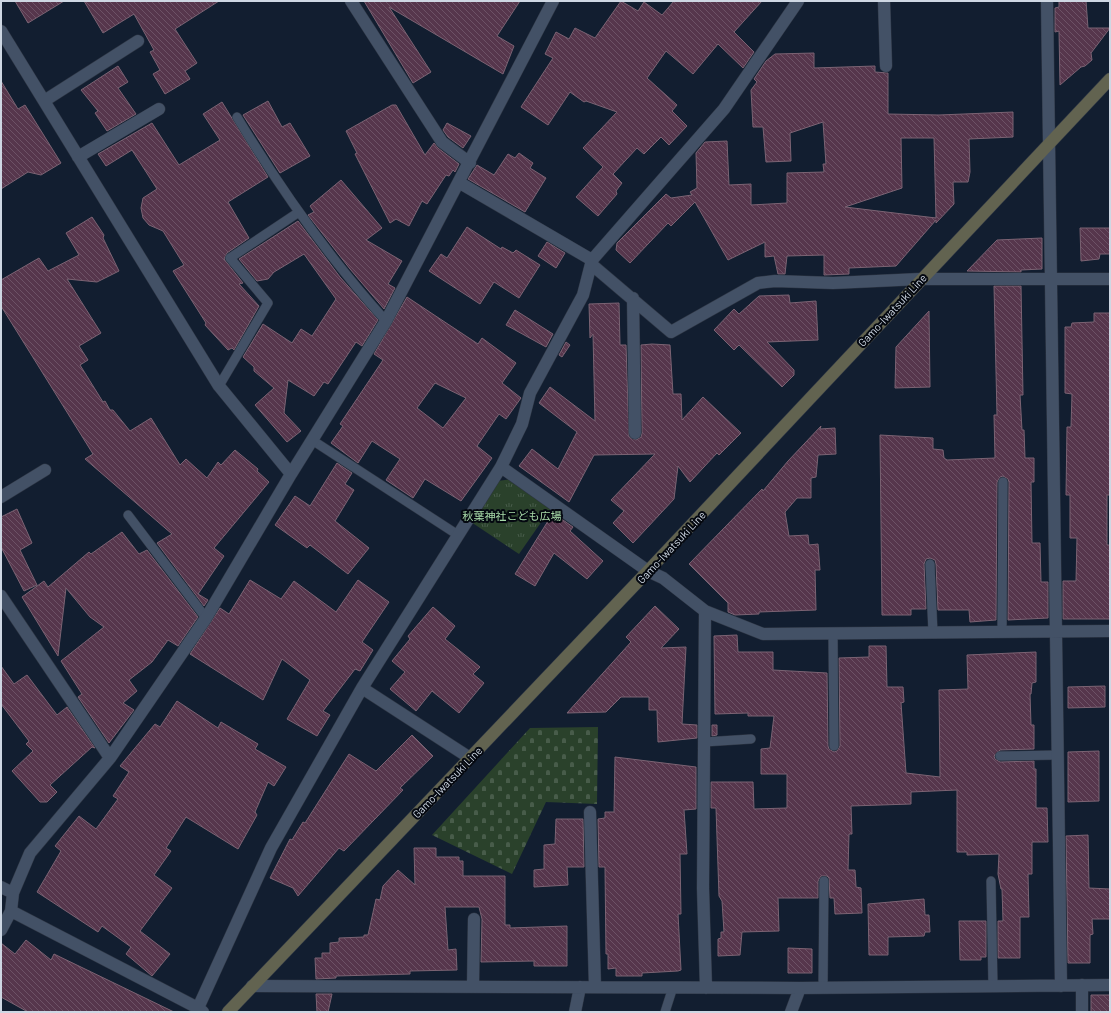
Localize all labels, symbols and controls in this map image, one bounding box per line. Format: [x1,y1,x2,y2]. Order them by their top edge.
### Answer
street label: Gamo-Iwatsuki Line [855,271,929,349]
street label: Gamo-Iwatsuki Line [634,508,708,586]
park label: 秋葉神社こども広場 [463,509,562,522]
street label: Gamo-Iwatsuki Line [410,743,485,820]

